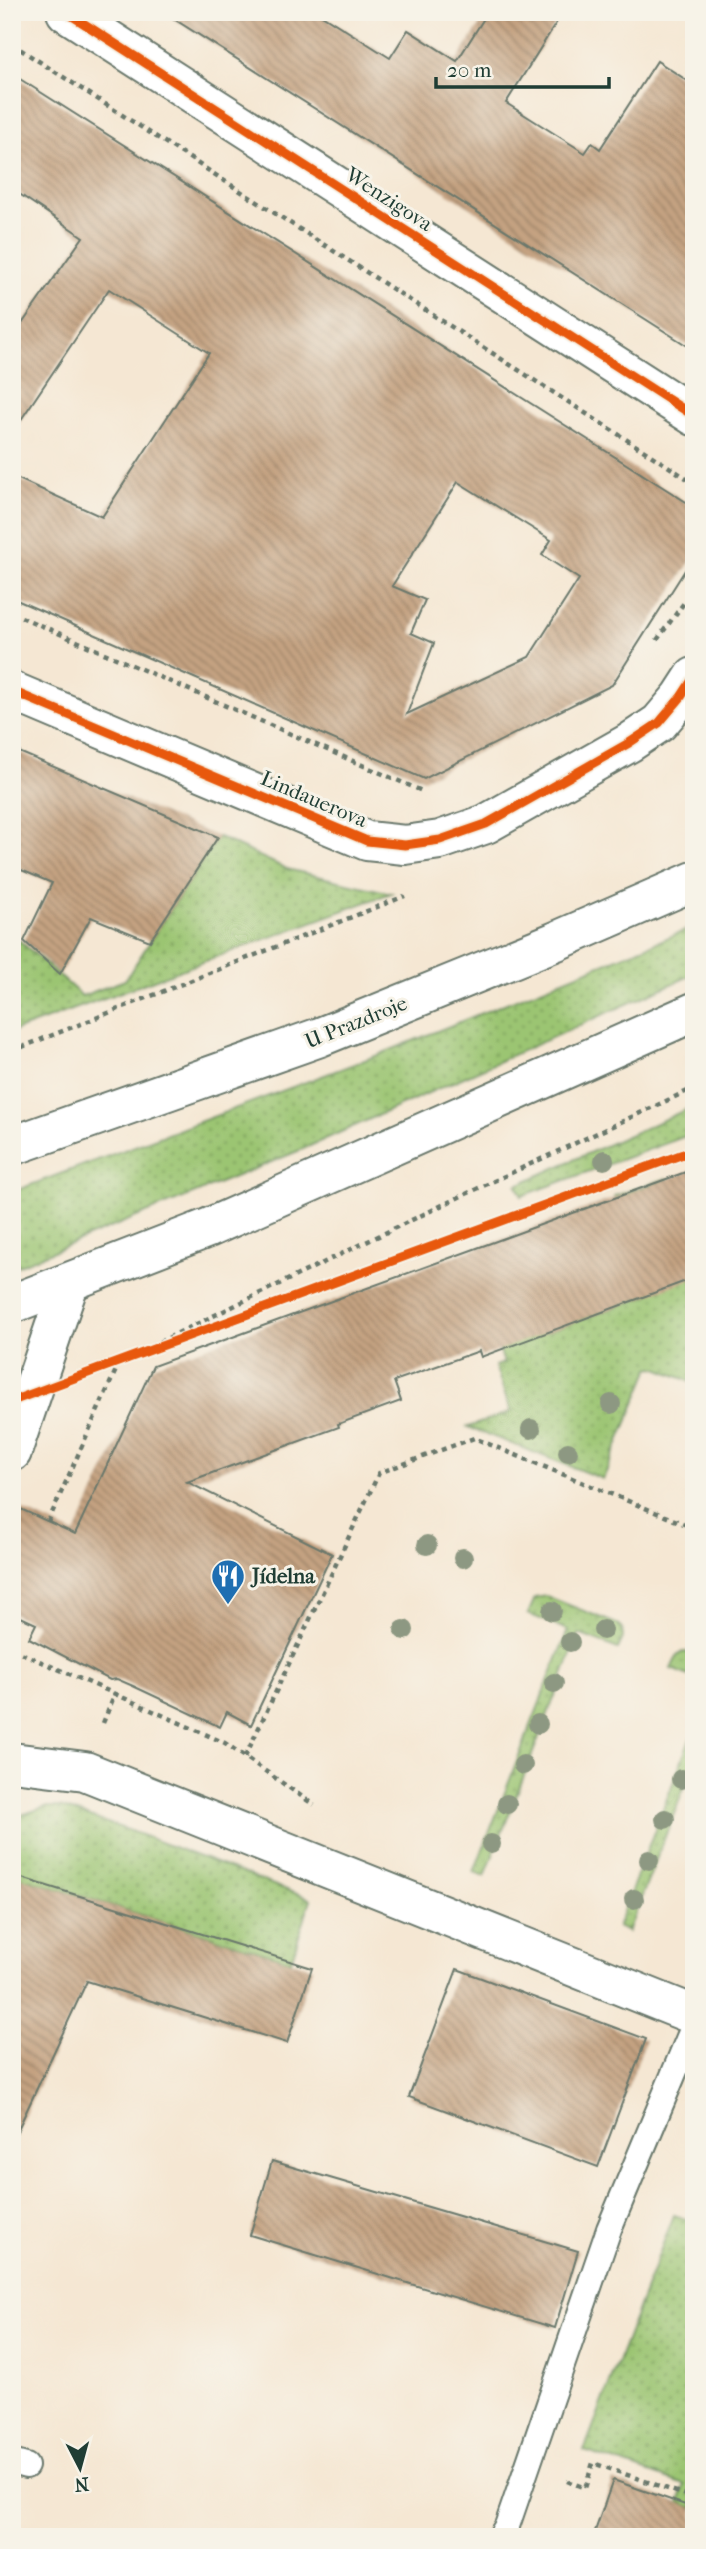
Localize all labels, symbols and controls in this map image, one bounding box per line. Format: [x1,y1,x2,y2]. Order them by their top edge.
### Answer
scale bar [436,46,610,90]
text: 20 m [447,58,492,82]
street label: Wenzigova [340,162,437,236]
street label: Lindauerova [257,766,371,832]
street label: U Prazdroje [301,991,411,1053]
restaurant icon: Jídelna [209,1557,247,1606]
place label: Jídelna [250,1564,316,1588]
north arrow [46,2434,116,2504]
text: N [73,2472,90,2496]

